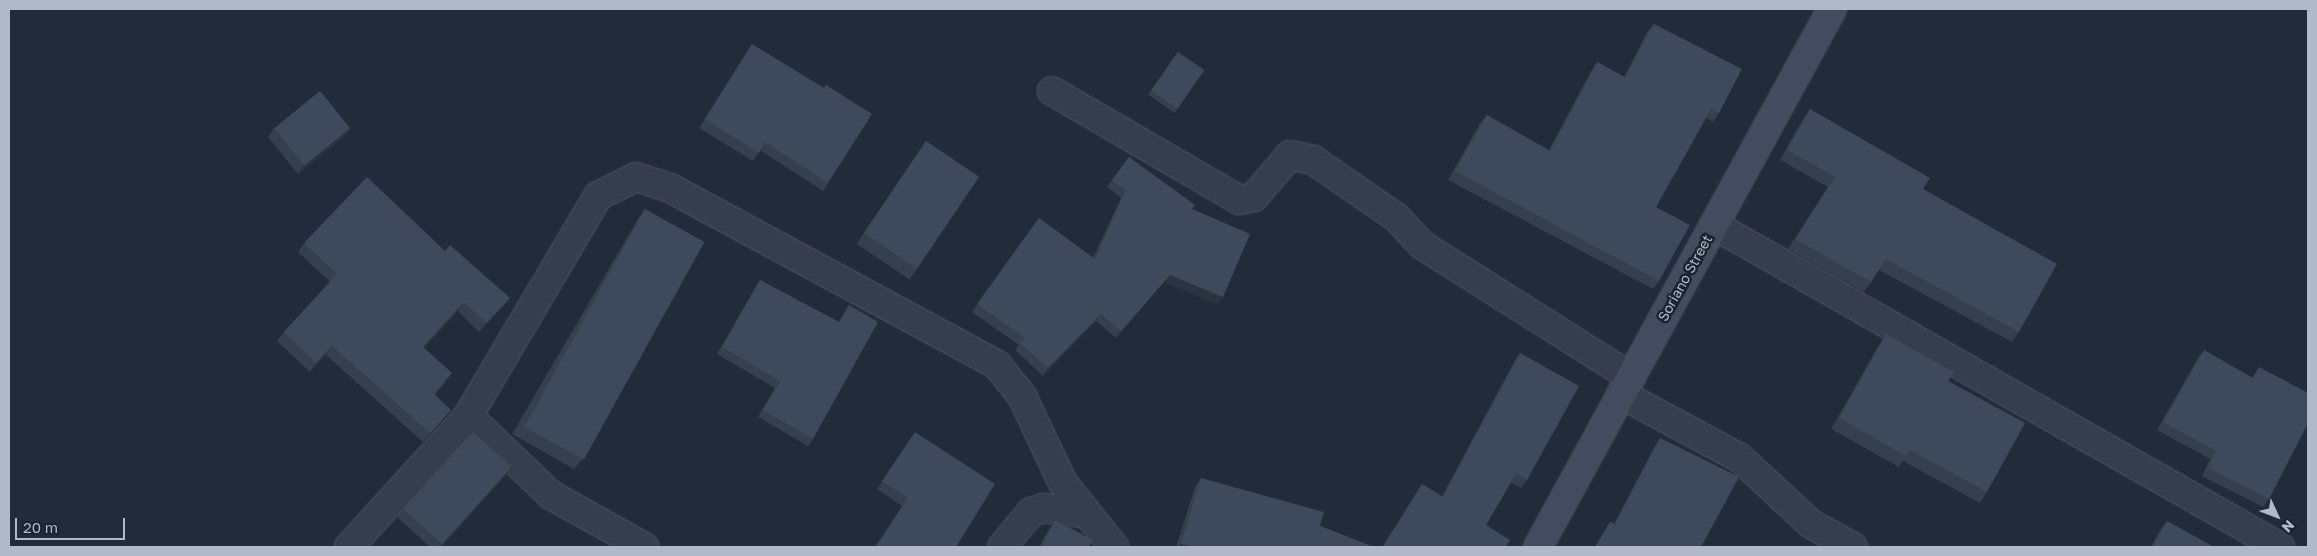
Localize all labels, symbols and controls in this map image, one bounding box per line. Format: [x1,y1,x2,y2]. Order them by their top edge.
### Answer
street label: Soriano Street [1654,232,1716,324]
north arrow [2252,491,2302,541]
scale bar [18,508,128,540]
text: N [2278,517,2298,536]
text: 20 m [23,518,58,536]

